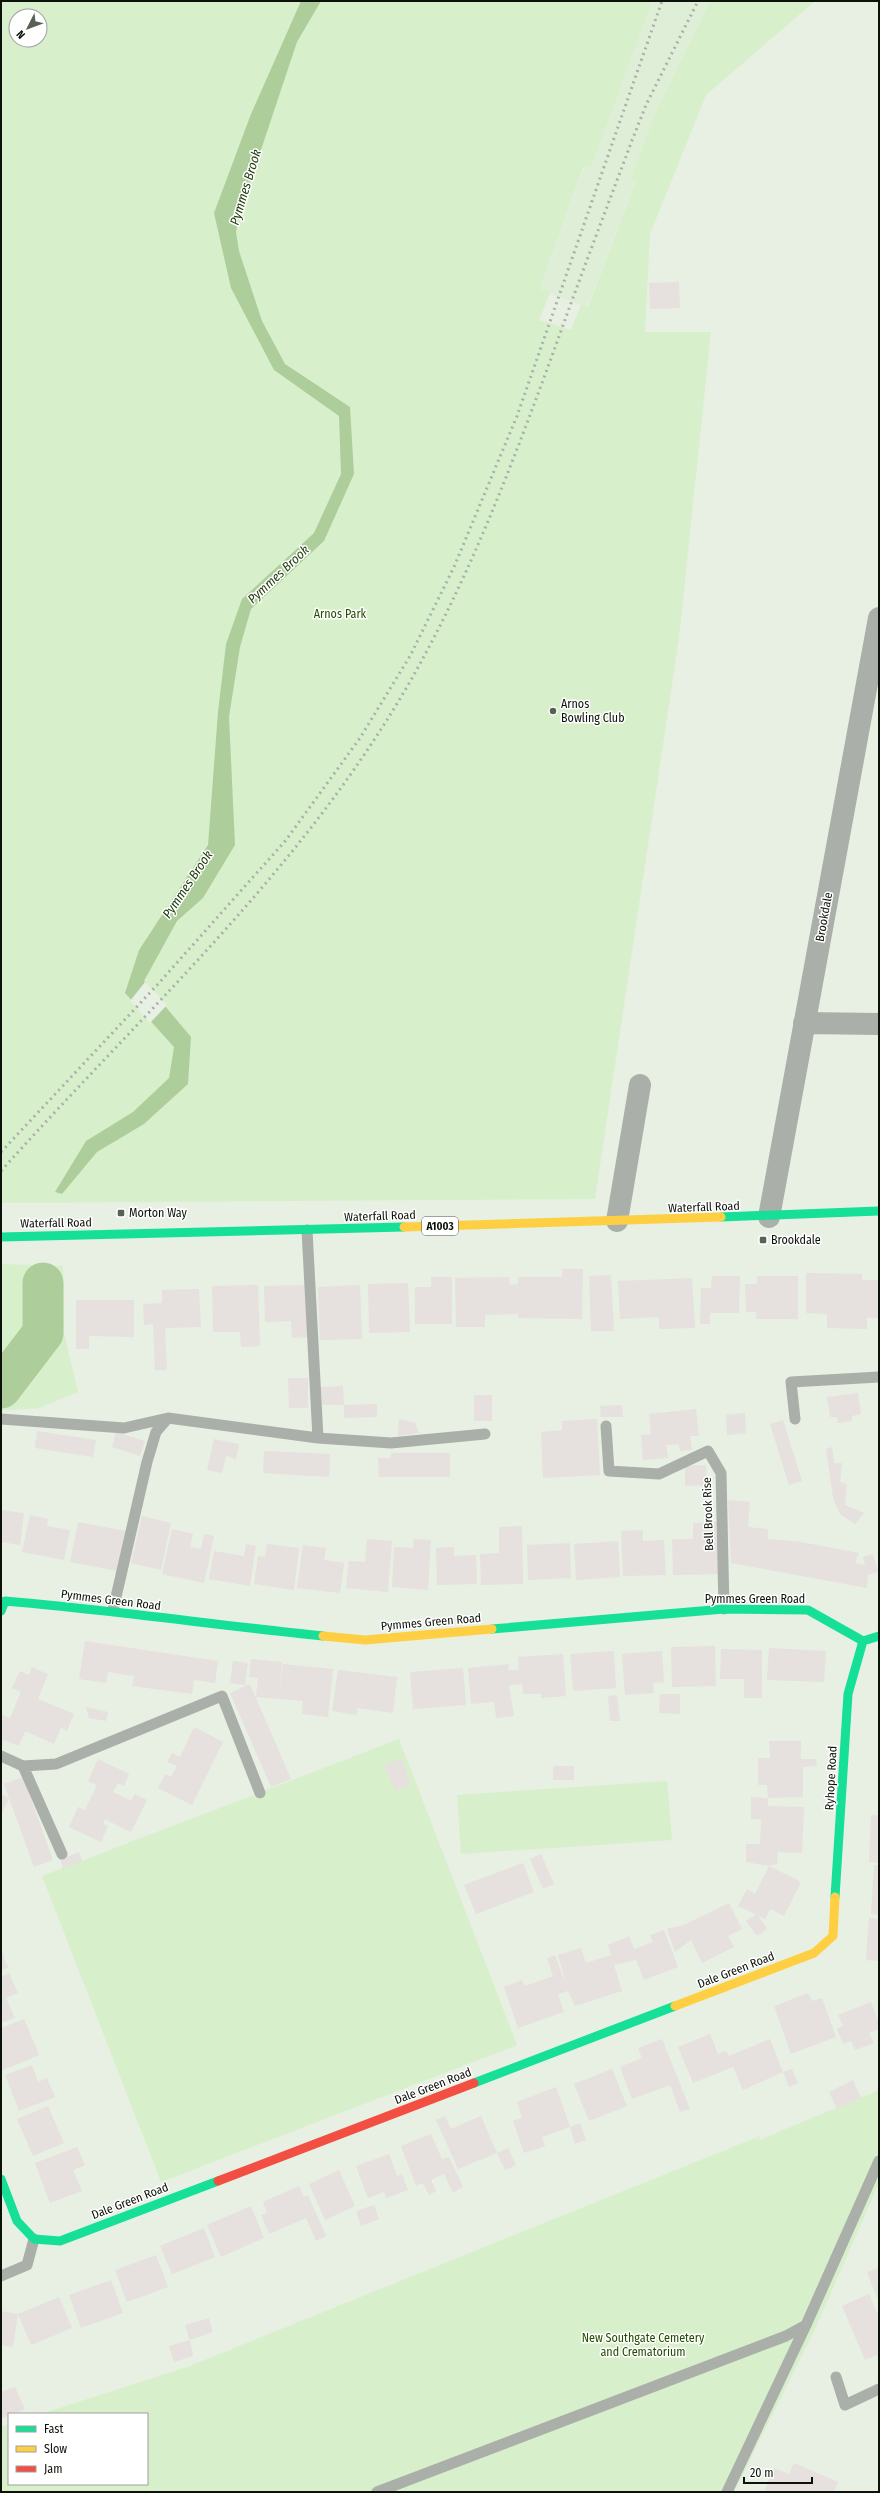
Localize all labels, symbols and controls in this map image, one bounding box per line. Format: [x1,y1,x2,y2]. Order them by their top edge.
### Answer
north arrow [8,8,48,48]
text: N [14,28,28,41]
water label: Pymmes Brook [227,147,264,227]
water label: Pymmes Brook [245,542,312,607]
park label: Arnos Park [314,607,367,621]
place label: Arnos Bowling Club [561,697,625,725]
marker: Arnos Bowling Club [548,706,558,716]
water label: Pymmes Brook [159,847,216,921]
street label: Brookdale [813,891,835,943]
street label: Waterfall Road [668,1199,740,1215]
place label: Morton Way [129,1206,188,1220]
marker: Morton Way [116,1208,126,1218]
street label: Waterfall Road [344,1208,416,1224]
street label: Waterfall Road [20,1215,92,1231]
road number: A1003 [422,1217,458,1235]
place label: Brookdale [771,1233,821,1247]
marker: Brookdale [758,1235,768,1245]
street label: Bell Brook Rise [700,1477,716,1551]
street label: Pymmes Green Road [60,1587,162,1613]
street label: Pymmes Green Road [705,1592,805,1606]
street label: Pymmes Green Road [380,1611,482,1633]
street label: Ryhope Road [822,1745,840,1811]
street label: Dale Green Road [696,1949,776,1991]
street label: Dale Green Road [393,2065,473,2107]
street label: Dale Green Road [90,2180,170,2222]
park label: New Southgate Cemetery and Crematorium [582,2331,705,2359]
legend [8,2413,148,2485]
text: Fast [44,2422,63,2436]
text: Slow [44,2442,67,2456]
scale bar [744,2459,812,2485]
text: Jam [44,2462,62,2476]
text: 20 m [750,2466,774,2480]

